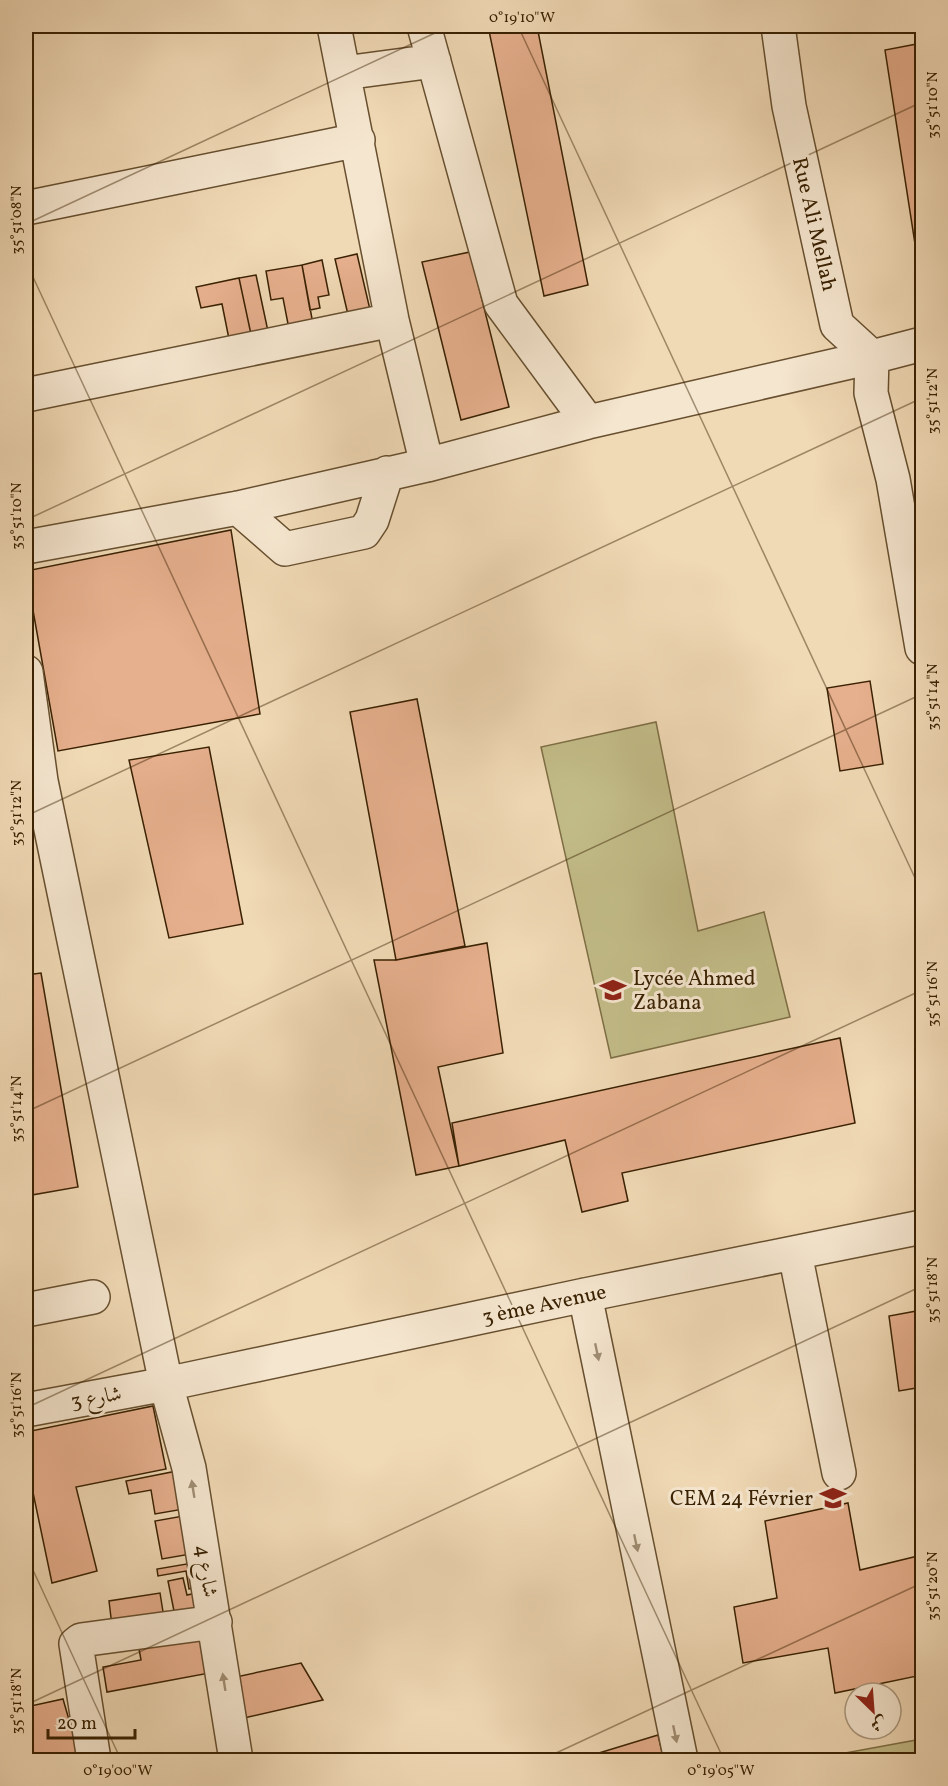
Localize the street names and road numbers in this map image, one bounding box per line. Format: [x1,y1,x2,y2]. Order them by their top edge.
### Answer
street label: Rue Ali Mellah [784,155,843,294]
street label: 3 ème Avenue [479,1278,609,1333]
street label: شارع 3 [68,1380,124,1419]
street label: شارع 4 [185,1543,224,1600]

